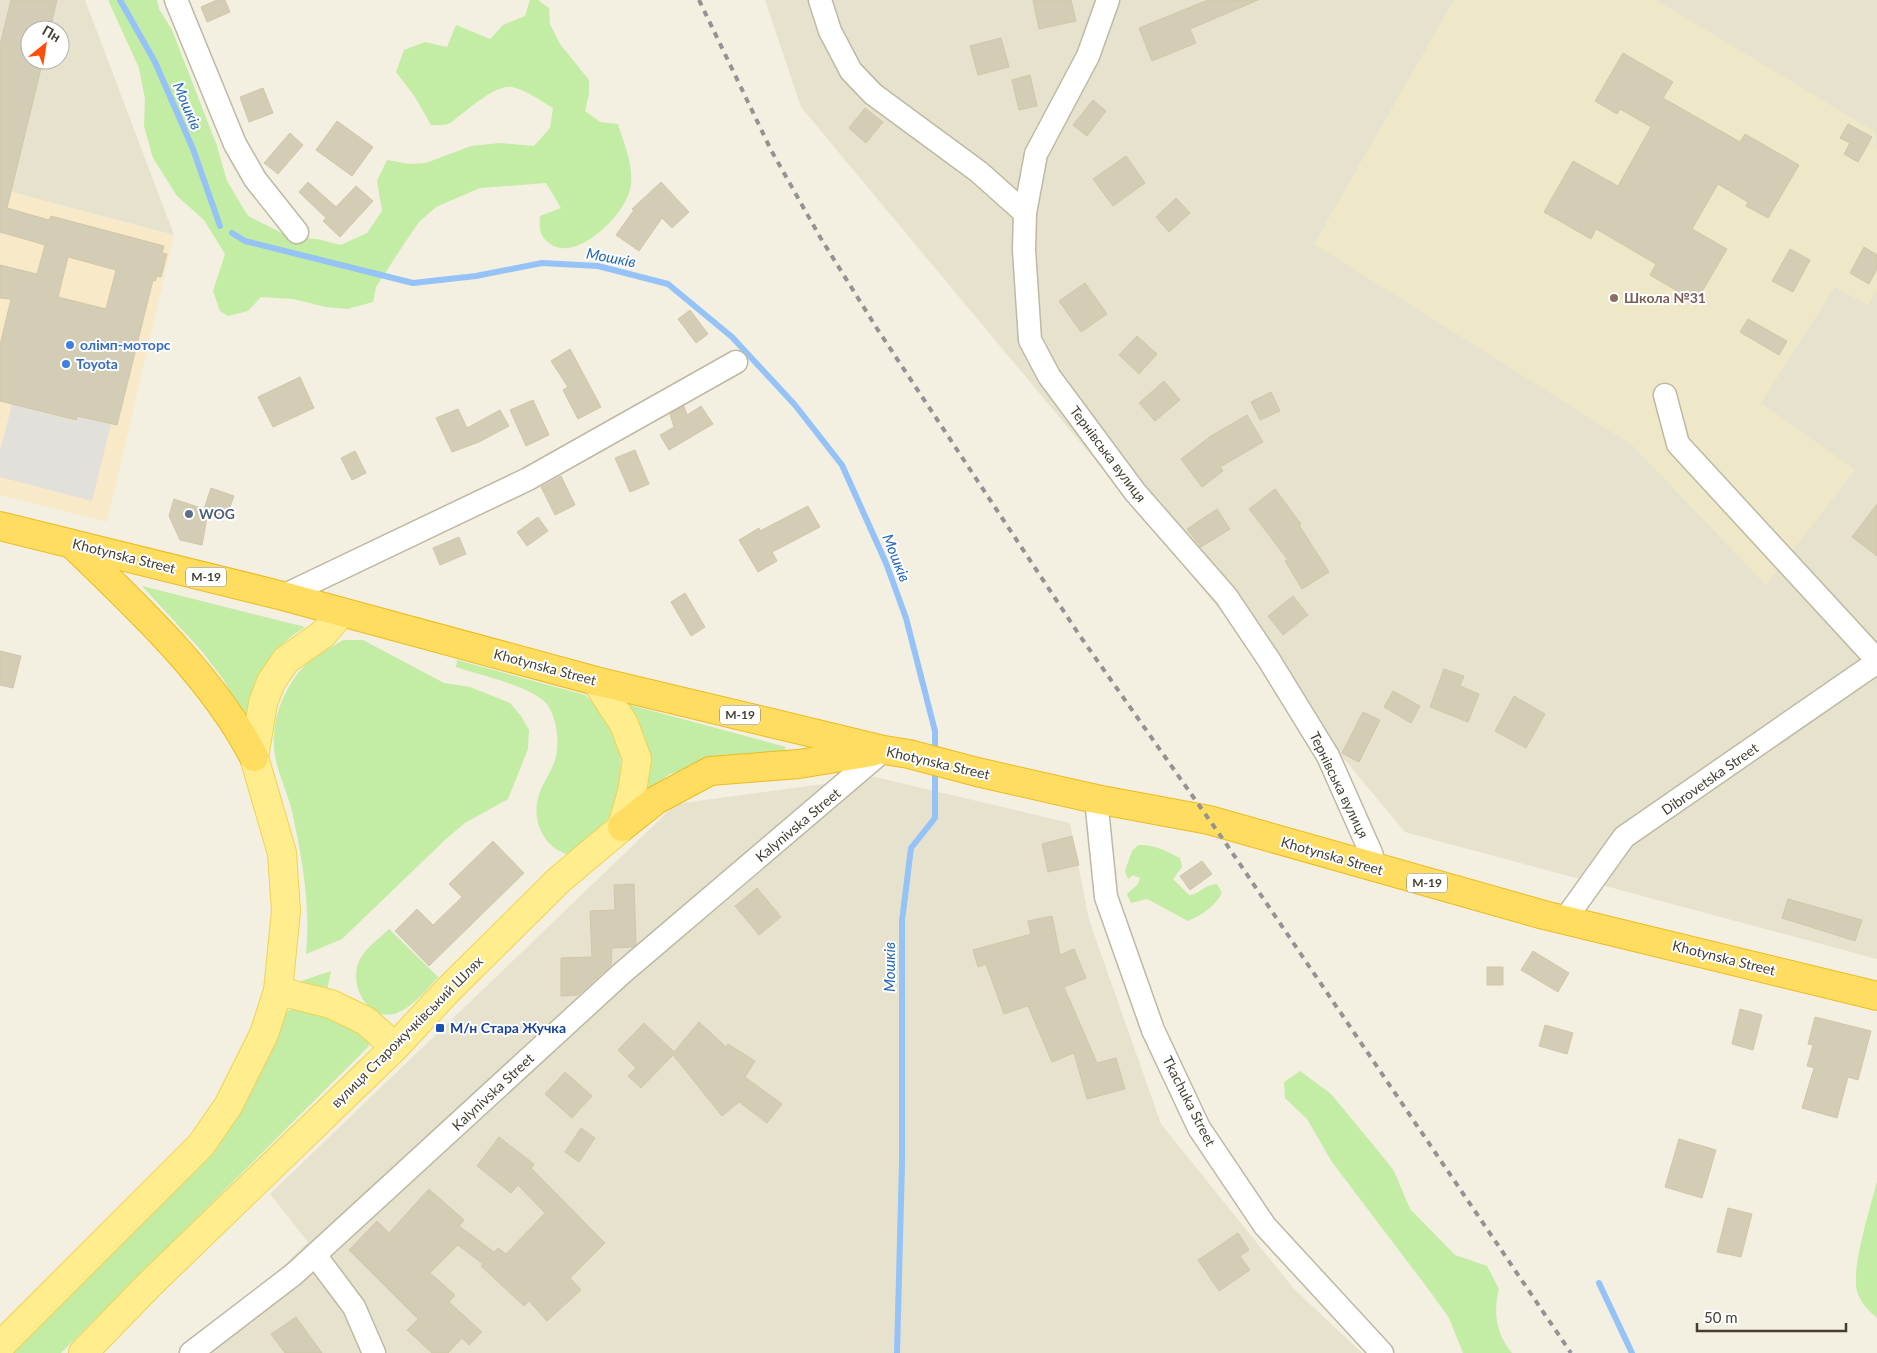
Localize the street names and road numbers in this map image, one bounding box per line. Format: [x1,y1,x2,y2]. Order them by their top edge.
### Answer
street label: Тернівська вулиця [1067,402,1150,505]
street label: Khotynska Street [71,535,177,577]
road number: М-19 [186,568,226,586]
street label: Khotynska Street [492,645,598,688]
road number: М-19 [720,706,760,724]
street label: Тернівська вулиця [1306,729,1373,841]
street label: Dibrovetska Street [1658,739,1761,818]
street label: Khotynska Street [885,742,991,783]
street label: Kalynivska Street [752,784,844,865]
street label: Khotynska Street [1279,833,1385,878]
road number: М-19 [1407,874,1447,892]
street label: Khotynska Street [1671,937,1777,979]
street label: вулиця Старожучківський Шлях [327,952,486,1111]
street label: Kalynivska Street [448,1049,537,1134]
street label: Tkachuka Street [1159,1053,1220,1149]

